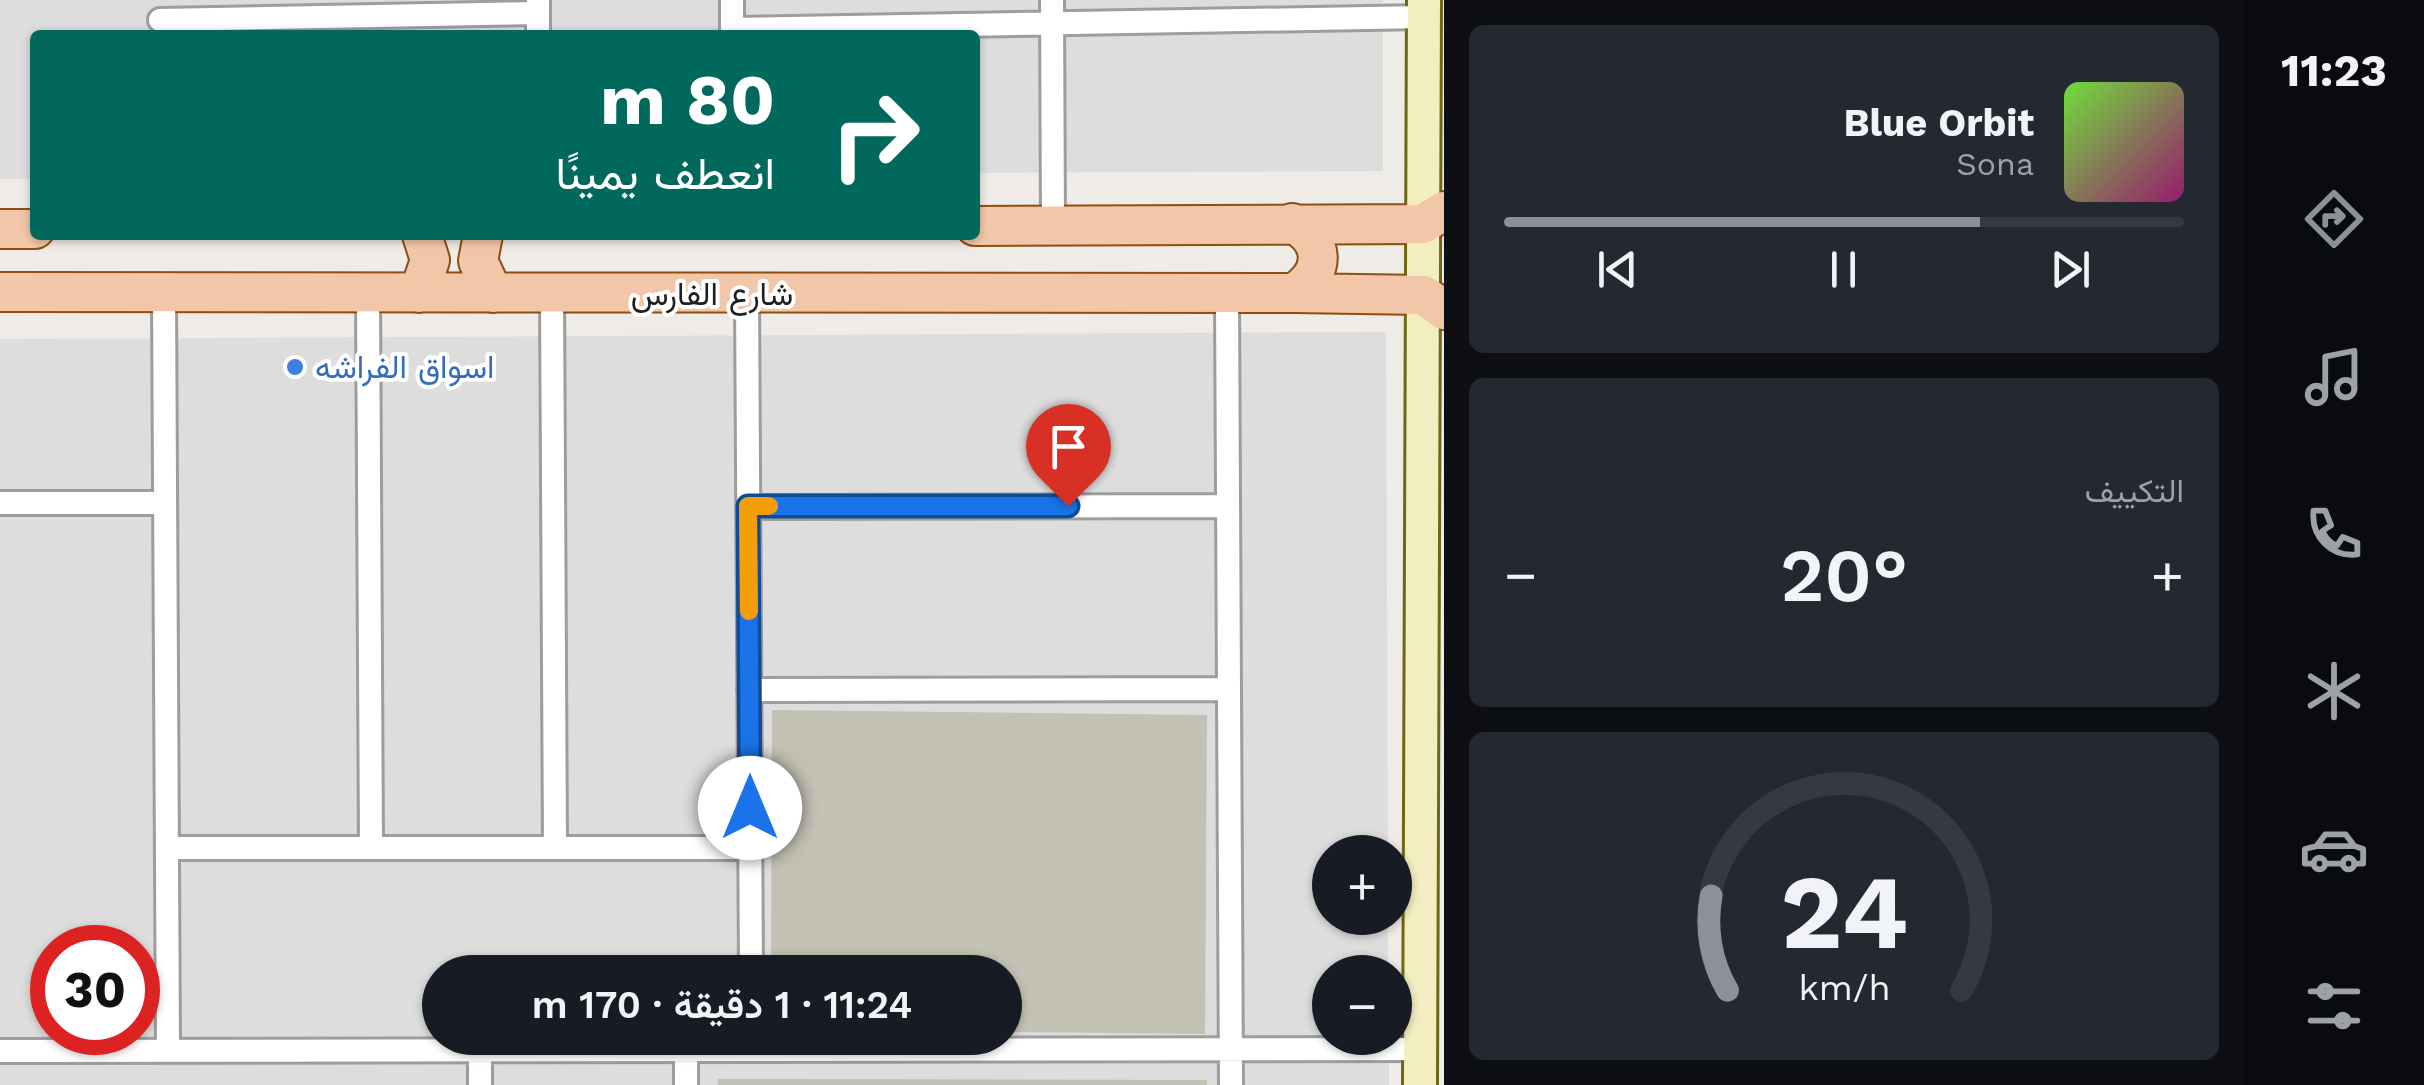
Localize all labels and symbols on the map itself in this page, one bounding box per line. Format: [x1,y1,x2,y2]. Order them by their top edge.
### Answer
street label: شارع الفارس [631,275,793,316]
place label: اسواق الفراشه [315,348,494,387]
marker: اسواق الفراشه [284,356,306,378]
pin [1026,404,1111,507]
position arrow [698,756,802,860]
speed limit sign: 30 [30,925,160,1055]

